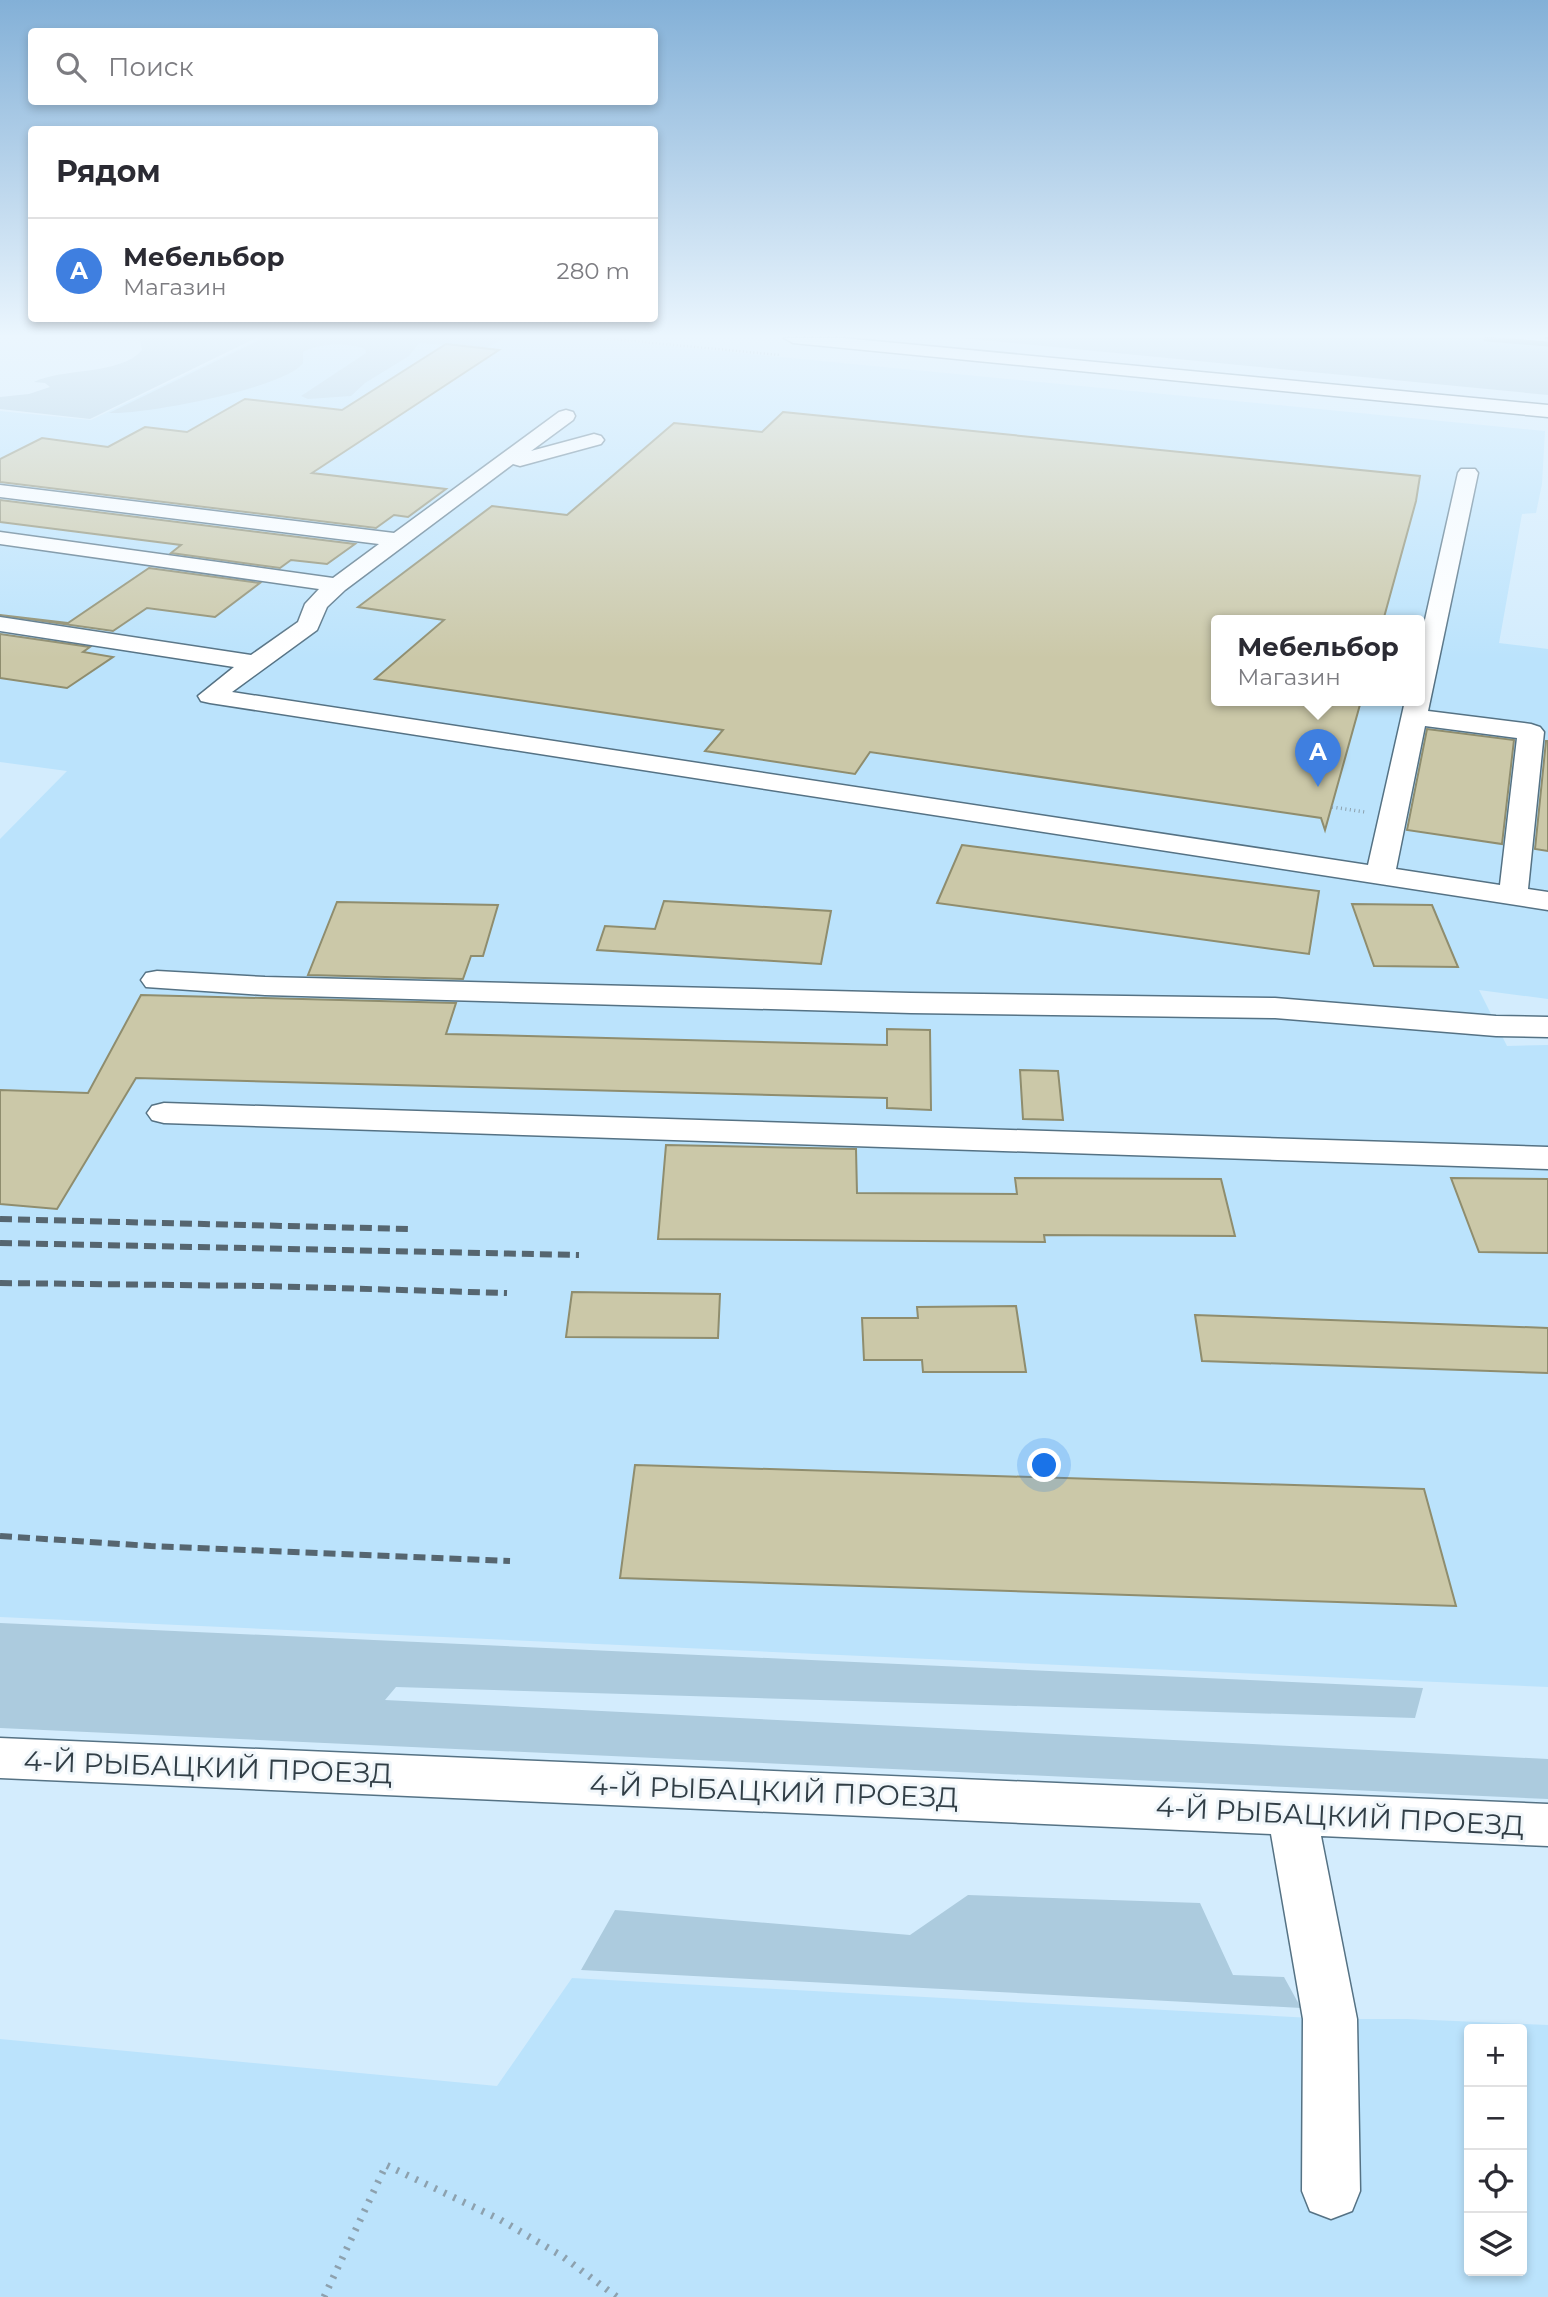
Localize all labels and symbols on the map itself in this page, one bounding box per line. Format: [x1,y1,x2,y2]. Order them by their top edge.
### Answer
pin: A [1295,729,1341,787]
your location [1027,1448,1061,1482]
street label: 4-Й РЫБАЦКИЙ ПРОЕЗД [23,1744,393,1790]
street label: 4-Й РЫБАЦКИЙ ПРОЕЗД [589,1768,959,1814]
street label: 4-Й РЫБАЦКИЙ ПРОЕЗД [1155,1789,1525,1843]

